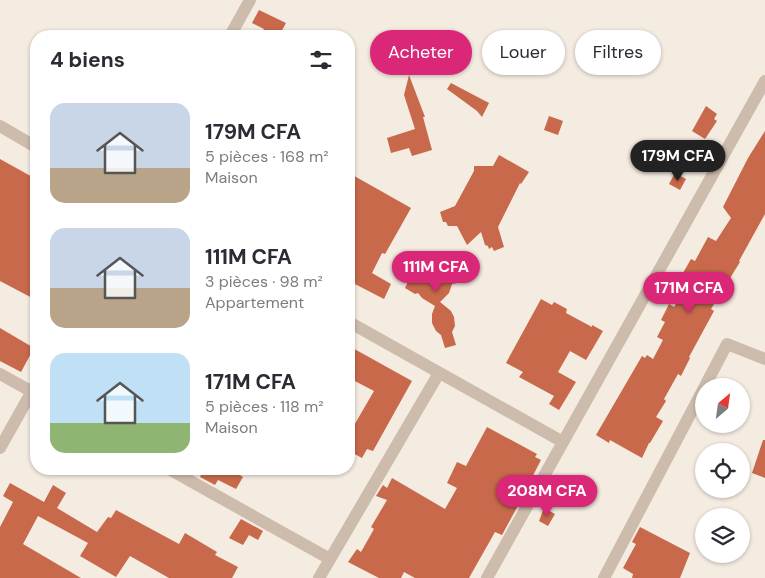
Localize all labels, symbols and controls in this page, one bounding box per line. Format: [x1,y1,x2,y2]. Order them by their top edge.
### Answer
chip: Acheter [370,30,472,75]
chip: Louer [482,30,565,75]
chip: Filtres [575,30,661,75]
text: 4 biens [50,46,125,74]
icon: filters [307,46,335,74]
text: 179M CFA [205,118,301,146]
icon: home [90,123,150,183]
pin: 179M CFA [626,140,730,182]
text: 179M CFA [641,145,715,166]
text: 5 pièces · 168 m² [205,146,328,167]
text: Maison [205,167,258,188]
text: 111M CFA [205,243,292,271]
icon: home [90,248,150,308]
pin: 111M CFA [384,250,488,293]
text: 111M CFA [403,256,469,277]
text: 3 pièces · 98 m² [205,271,323,292]
pin: 171M CFA [637,272,741,314]
text: 171M CFA [654,277,724,298]
text: Appartement [205,292,304,313]
text: 171M CFA [205,368,296,396]
icon: home [90,373,150,433]
north arrow [695,378,750,432]
map controls [695,378,750,563]
text: 5 pièces · 118 m² [205,396,323,417]
text: Maison [205,417,258,438]
button: locate [695,443,750,498]
pin: 208M CFA [495,474,599,517]
text: 208M CFA [507,480,587,501]
button: layers [695,508,750,563]

